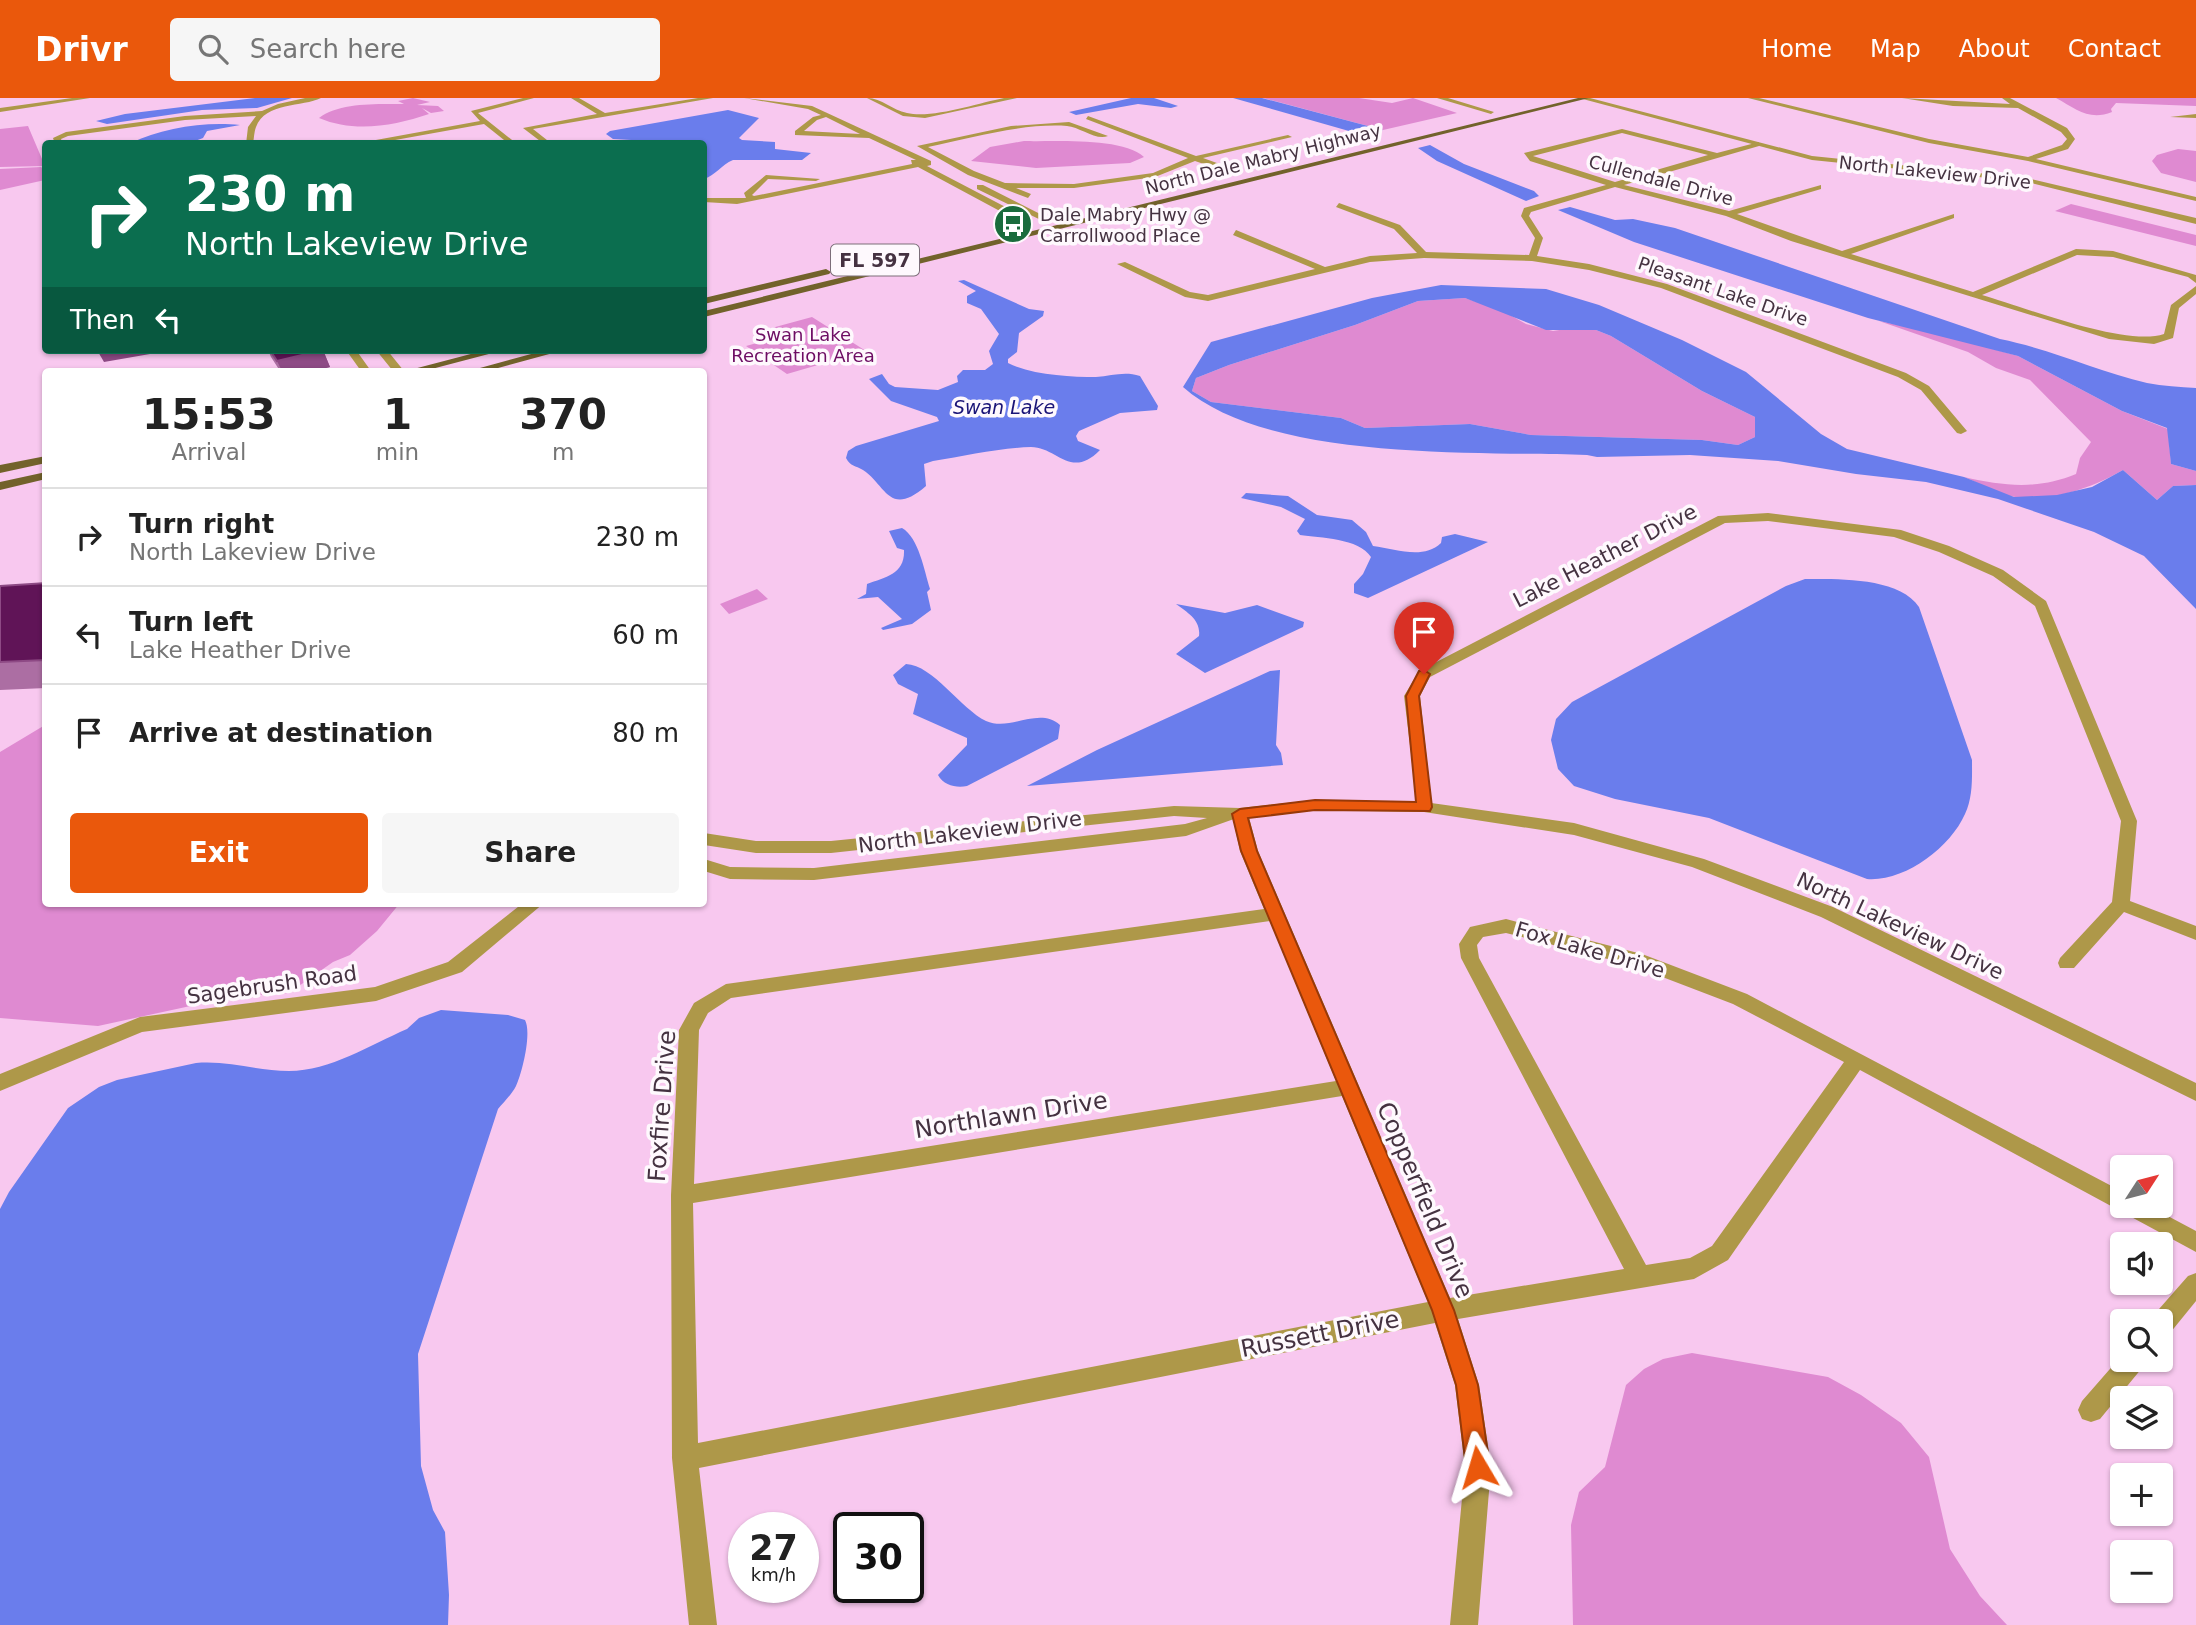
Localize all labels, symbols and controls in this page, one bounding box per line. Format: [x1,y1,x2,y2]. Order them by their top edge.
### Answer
search box [170,18,660,81]
text: Drivr [35,30,128,69]
icon: search [194,30,232,68]
text: Search here [250,34,406,64]
text: Home [1761,35,1832,63]
text: Map [1870,35,1921,63]
text: About [1959,35,2030,63]
text: Contact [2068,35,2161,63]
street label: North Dale Mabry Highway [1143,119,1383,198]
street label: Cullendale Drive [1586,151,1736,209]
street label: North Lakeview Drive [1838,151,2032,193]
text: 230 m [185,166,355,223]
icon: right [70,168,161,259]
bus stop icon: Dale Mabry Hwy @ Carrollwood Place [992,203,1034,245]
place label: Dale Mabry Hwy @ Carrollwood Place [1040,204,1211,246]
text: North Lakeview Drive [185,225,528,263]
road number: FL 597 [831,244,919,276]
street label: Pleasant Lake Drive [1635,252,1811,330]
icon: left [149,301,187,339]
text: Then [70,305,135,335]
park label: Swan Lake Recreation Area [731,324,875,366]
text: 15:53 [142,390,276,439]
text: 1 [383,390,412,439]
text: 370 [519,390,607,439]
water label: Swan Lake [953,396,1055,418]
text: Arrival [172,439,246,465]
text: min [376,439,419,465]
text: m [552,439,574,465]
street label: Lake Heather Drive [1509,499,1701,613]
text: Turn right [129,509,274,539]
icon: right [70,518,108,556]
text: 230 m [596,522,679,552]
text: North Lakeview Drive [129,539,376,565]
pin [1394,602,1454,674]
text: Turn left [129,607,253,637]
icon: arrive [1405,613,1443,651]
icon: left [70,616,108,654]
text: 60 m [612,620,679,650]
text: Lake Heather Drive [129,637,351,663]
icon: arrive [70,714,108,752]
text: Arrive at destination [129,718,433,748]
text: 80 m [612,718,679,748]
street label: North Lakeview Drive [857,806,1083,858]
button: Exit [70,813,368,893]
button: Share [382,813,679,893]
street label: North Lakeview Drive [1793,868,2007,984]
street label: Fox Lake Drive [1513,917,1667,983]
street label: Sagebrush Road [185,961,359,1009]
street label: Foxfire Drive [643,1029,681,1183]
street label: Northlawn Drive [913,1086,1109,1144]
street label: Copperfield Drive [1371,1098,1479,1302]
north arrow [2110,1155,2174,1218]
map controls [2110,1155,2173,1603]
button: sound [2110,1232,2173,1295]
street label: Russett Drive [1238,1305,1402,1363]
button: search [2110,1309,2173,1372]
button: layers [2110,1386,2173,1449]
position arrow [1441,1430,1515,1504]
button: + [2110,1463,2173,1526]
speed limit sign: 30 [833,1512,924,1603]
text: 27 [749,1528,798,1568]
button: − [2110,1540,2173,1603]
text: km/h [751,1564,796,1585]

